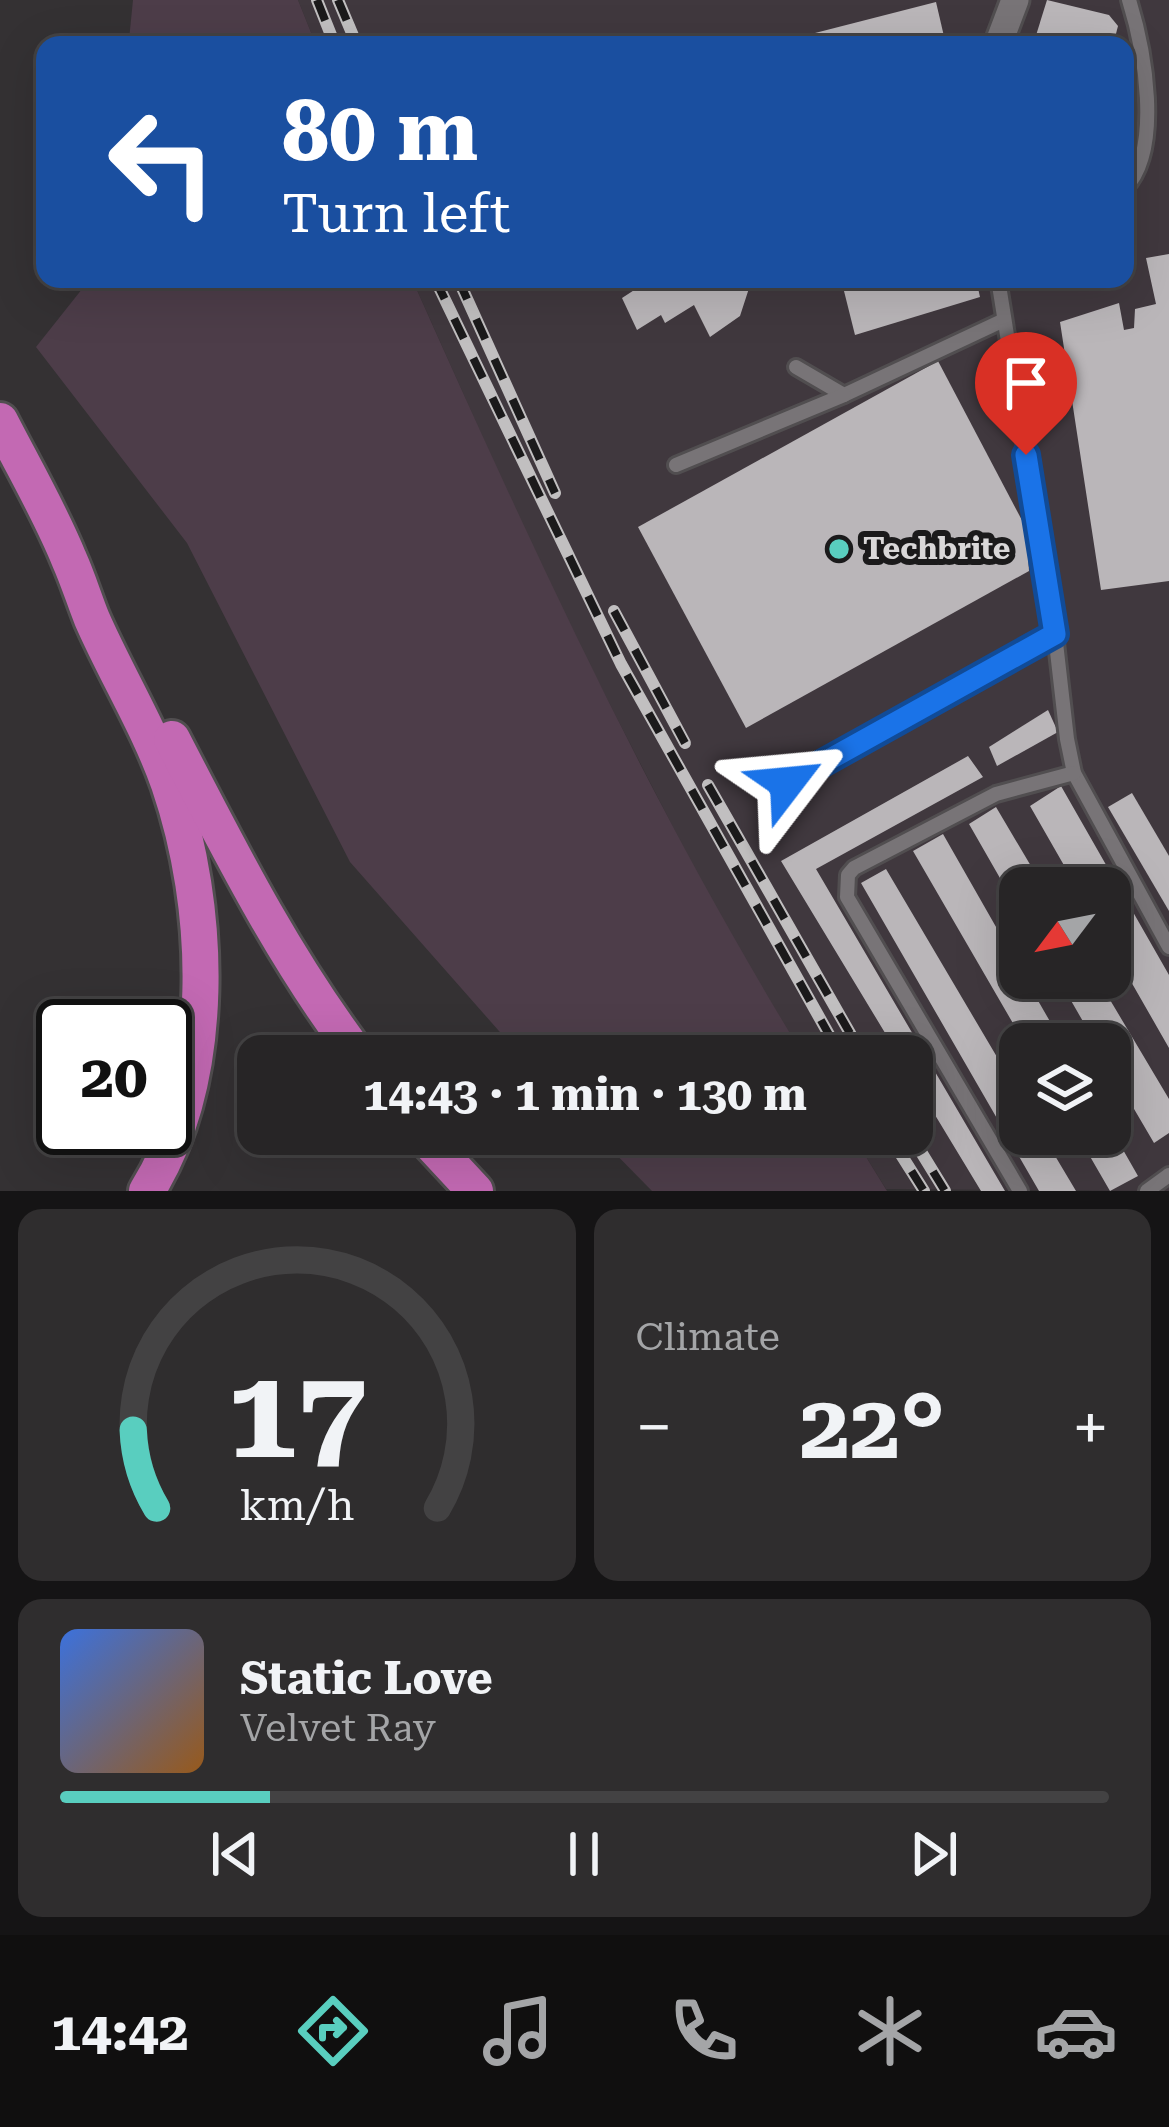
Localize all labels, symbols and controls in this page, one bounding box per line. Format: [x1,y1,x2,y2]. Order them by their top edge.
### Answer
text: 80 m [282,82,478,180]
icon: left [84,84,240,240]
text: Turn left [282,182,510,245]
pin [975,332,1077,455]
icon: arrive [993,350,1059,416]
place label: Techbrite [863,531,1010,566]
marker: Techbrite [826,536,852,562]
position arrow [724,720,850,846]
north arrow [999,867,1131,999]
map controls [999,867,1131,1155]
speed limit sign: 20 [36,999,192,1155]
button: layers [999,1023,1131,1155]
text: 14:43 · 1 min · 130 m [363,1068,807,1121]
text: Climate [636,1314,780,1360]
text: 17 [227,1341,367,1487]
text: 22° [799,1375,945,1480]
text: − [636,1389,672,1466]
text: + [1072,1389,1109,1466]
text: km/h [239,1480,354,1530]
text: Static Love [240,1652,493,1705]
text: Velvet Ray [240,1705,436,1751]
icon: previous [202,1821,268,1887]
icon: pause [551,1821,617,1887]
icon: next [901,1821,967,1887]
icon: directions [291,1989,375,2073]
icon: music [476,1989,560,2073]
icon: phone [662,1989,746,2073]
icon: climate [848,1989,932,2073]
icon: car [1034,1989,1118,2073]
text: 14:42 [51,2000,189,2063]

